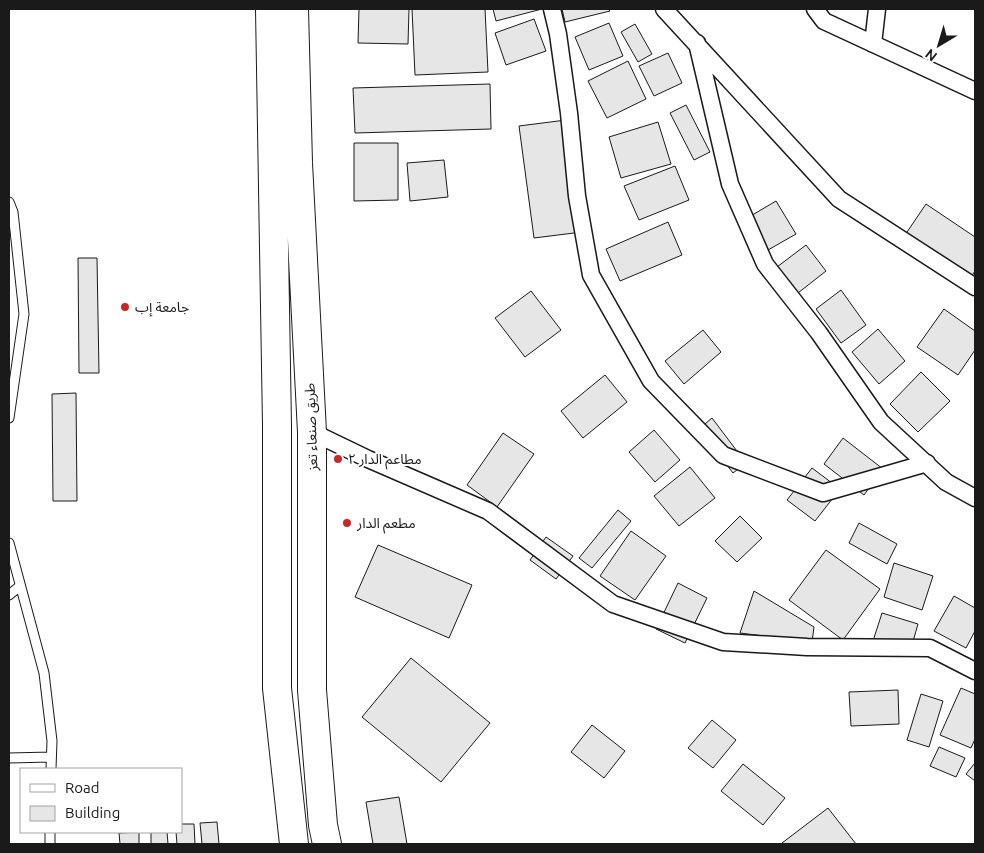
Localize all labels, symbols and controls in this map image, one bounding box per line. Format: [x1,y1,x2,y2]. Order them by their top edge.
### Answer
north arrow [914,20,964,70]
text: N [922,46,940,65]
place label: جامعة إب [135,299,189,317]
marker: جامعة إب [119,301,131,313]
street label: طريق صنعاء تعز [301,383,323,472]
place label: مطاعم الدار ٢ [348,451,422,470]
marker: مطاعم الدار ٢ [332,453,344,465]
place label: مطعم الدار [356,515,416,534]
marker: مطعم الدار [341,517,353,529]
legend [20,768,182,833]
text: Road [65,779,100,796]
text: Building [65,804,120,821]

